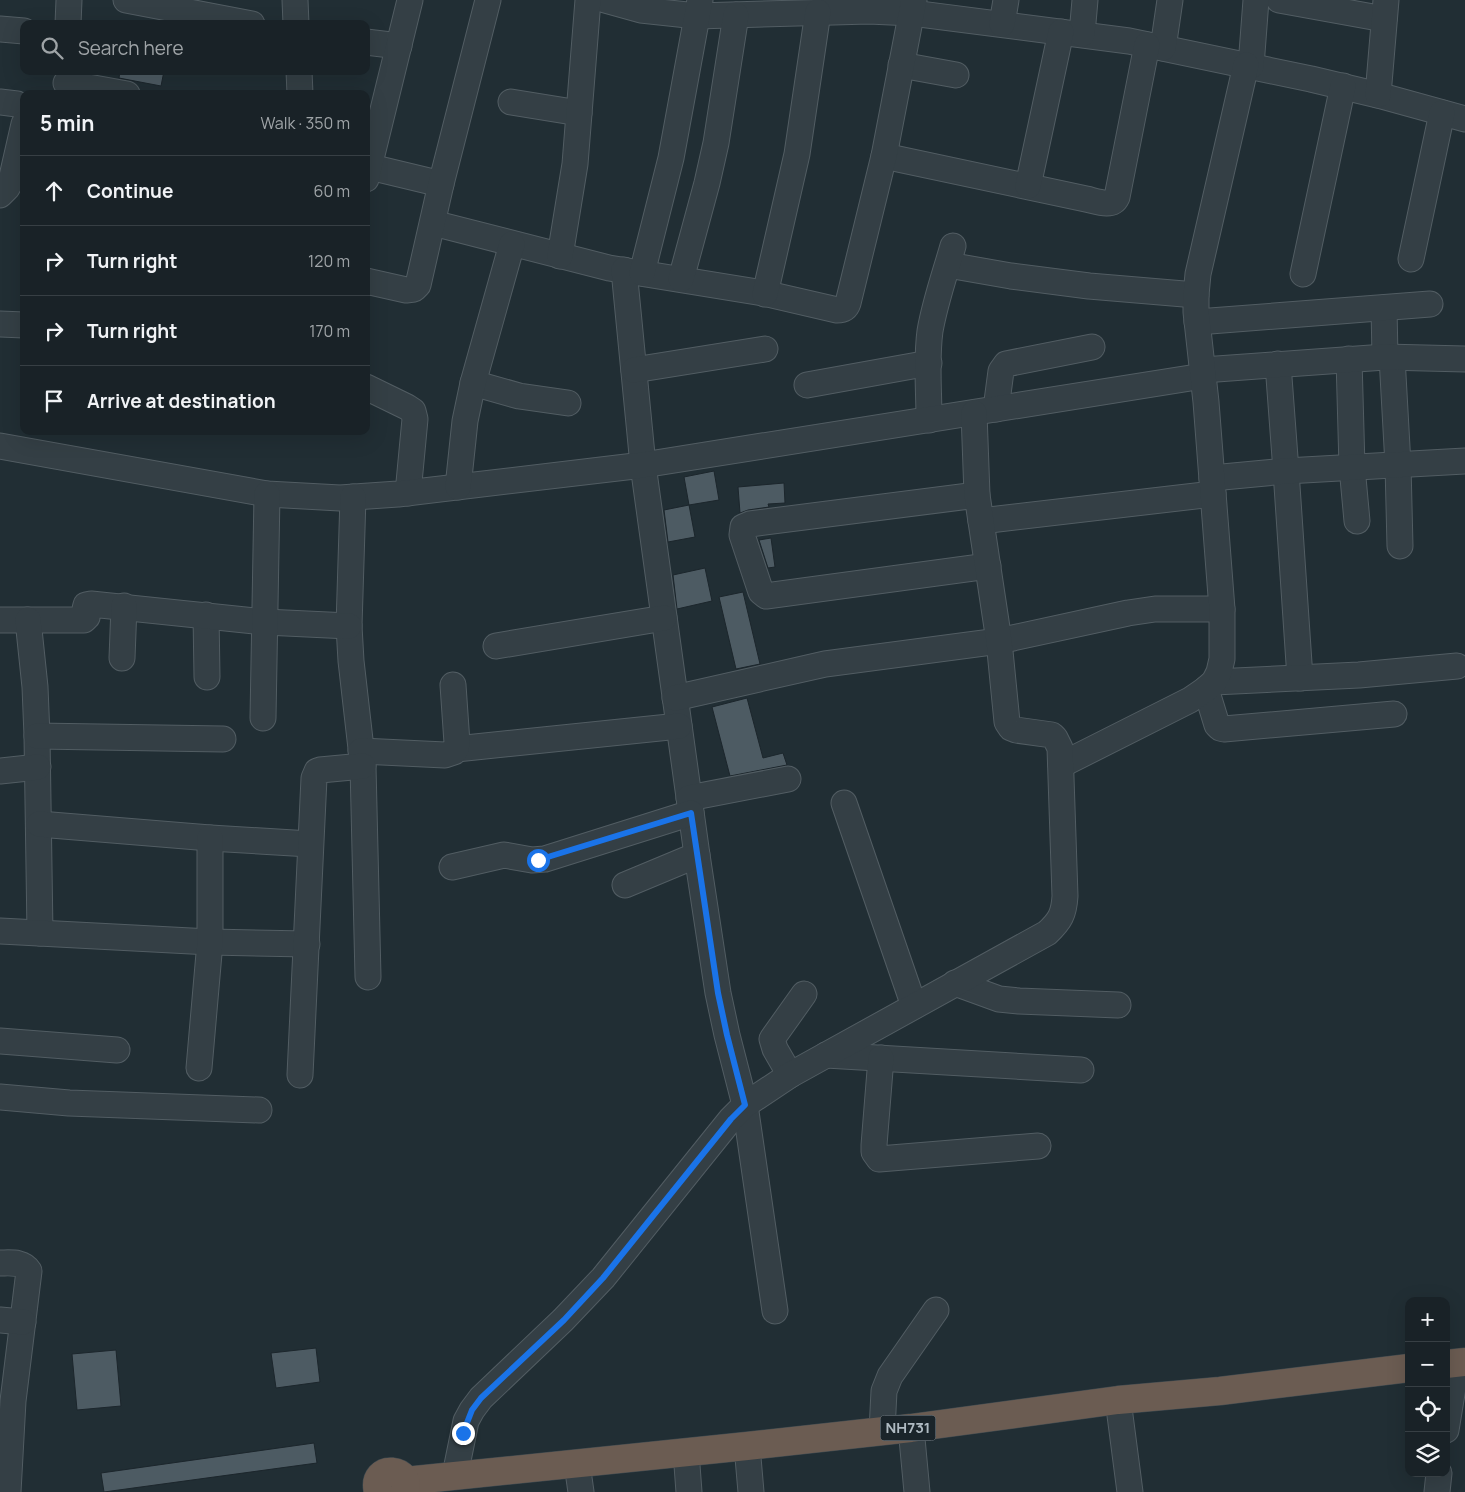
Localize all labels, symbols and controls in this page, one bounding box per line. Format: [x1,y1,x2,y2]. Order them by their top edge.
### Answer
search box [20,20,370,75]
icon: search [38,34,66,62]
text: Search here [78,35,184,61]
text: 5 min [40,109,94,137]
text: Walk · 350 m [261,112,350,134]
icon: ahead [40,177,68,205]
text: Continue [87,178,173,204]
text: 60 m [314,180,350,202]
icon: right [40,247,68,275]
text: Turn right [87,248,177,274]
text: 120 m [308,250,350,272]
icon: right [40,317,68,345]
text: Turn right [87,318,177,344]
text: 170 m [309,320,350,342]
icon: arrive [40,387,68,415]
text: Arrive at destination [87,388,276,414]
route start [527,849,550,872]
map controls [1405,1297,1450,1477]
button: + [1405,1297,1450,1342]
button: − [1405,1342,1450,1387]
button: locate [1405,1387,1450,1432]
road number: NH731 [880,1416,936,1440]
route end [452,1422,475,1445]
button: layers [1405,1432,1450,1477]

